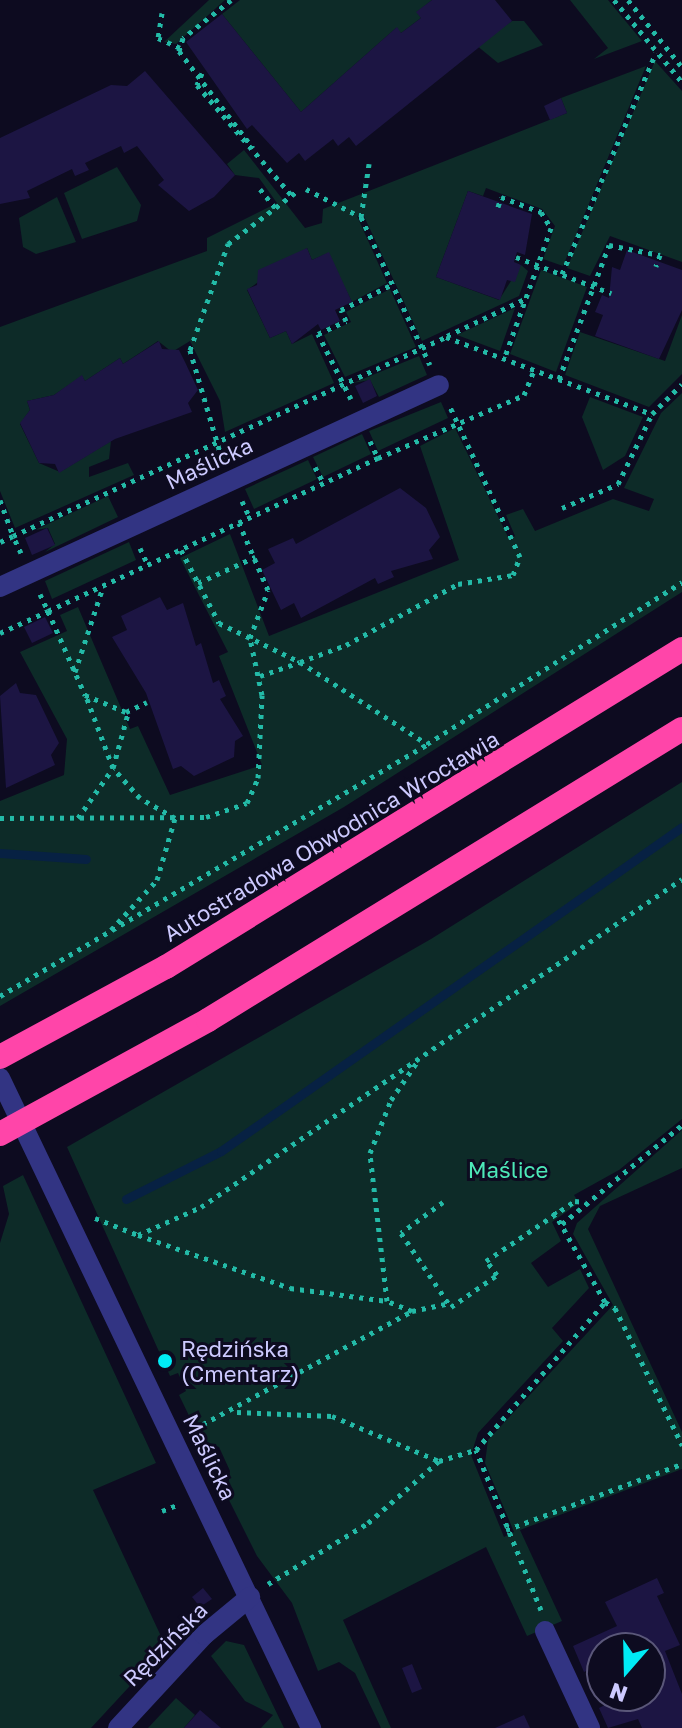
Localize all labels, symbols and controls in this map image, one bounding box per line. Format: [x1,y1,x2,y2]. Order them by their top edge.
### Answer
street label: Maślicka [161,431,257,495]
street label: Autostradowa Obwodnica Wrocławia [159,725,503,947]
park label: Maślice [468,1157,548,1183]
place label: Rędzińska (Cmentarz) [181,1335,299,1386]
marker: Rędzińska (Cmentarz) [156,1352,174,1370]
street label: Maślicka [178,1410,242,1504]
street label: Rędzińska [117,1596,213,1692]
north arrow [586,1632,666,1712]
text: N [606,1678,631,1709]

